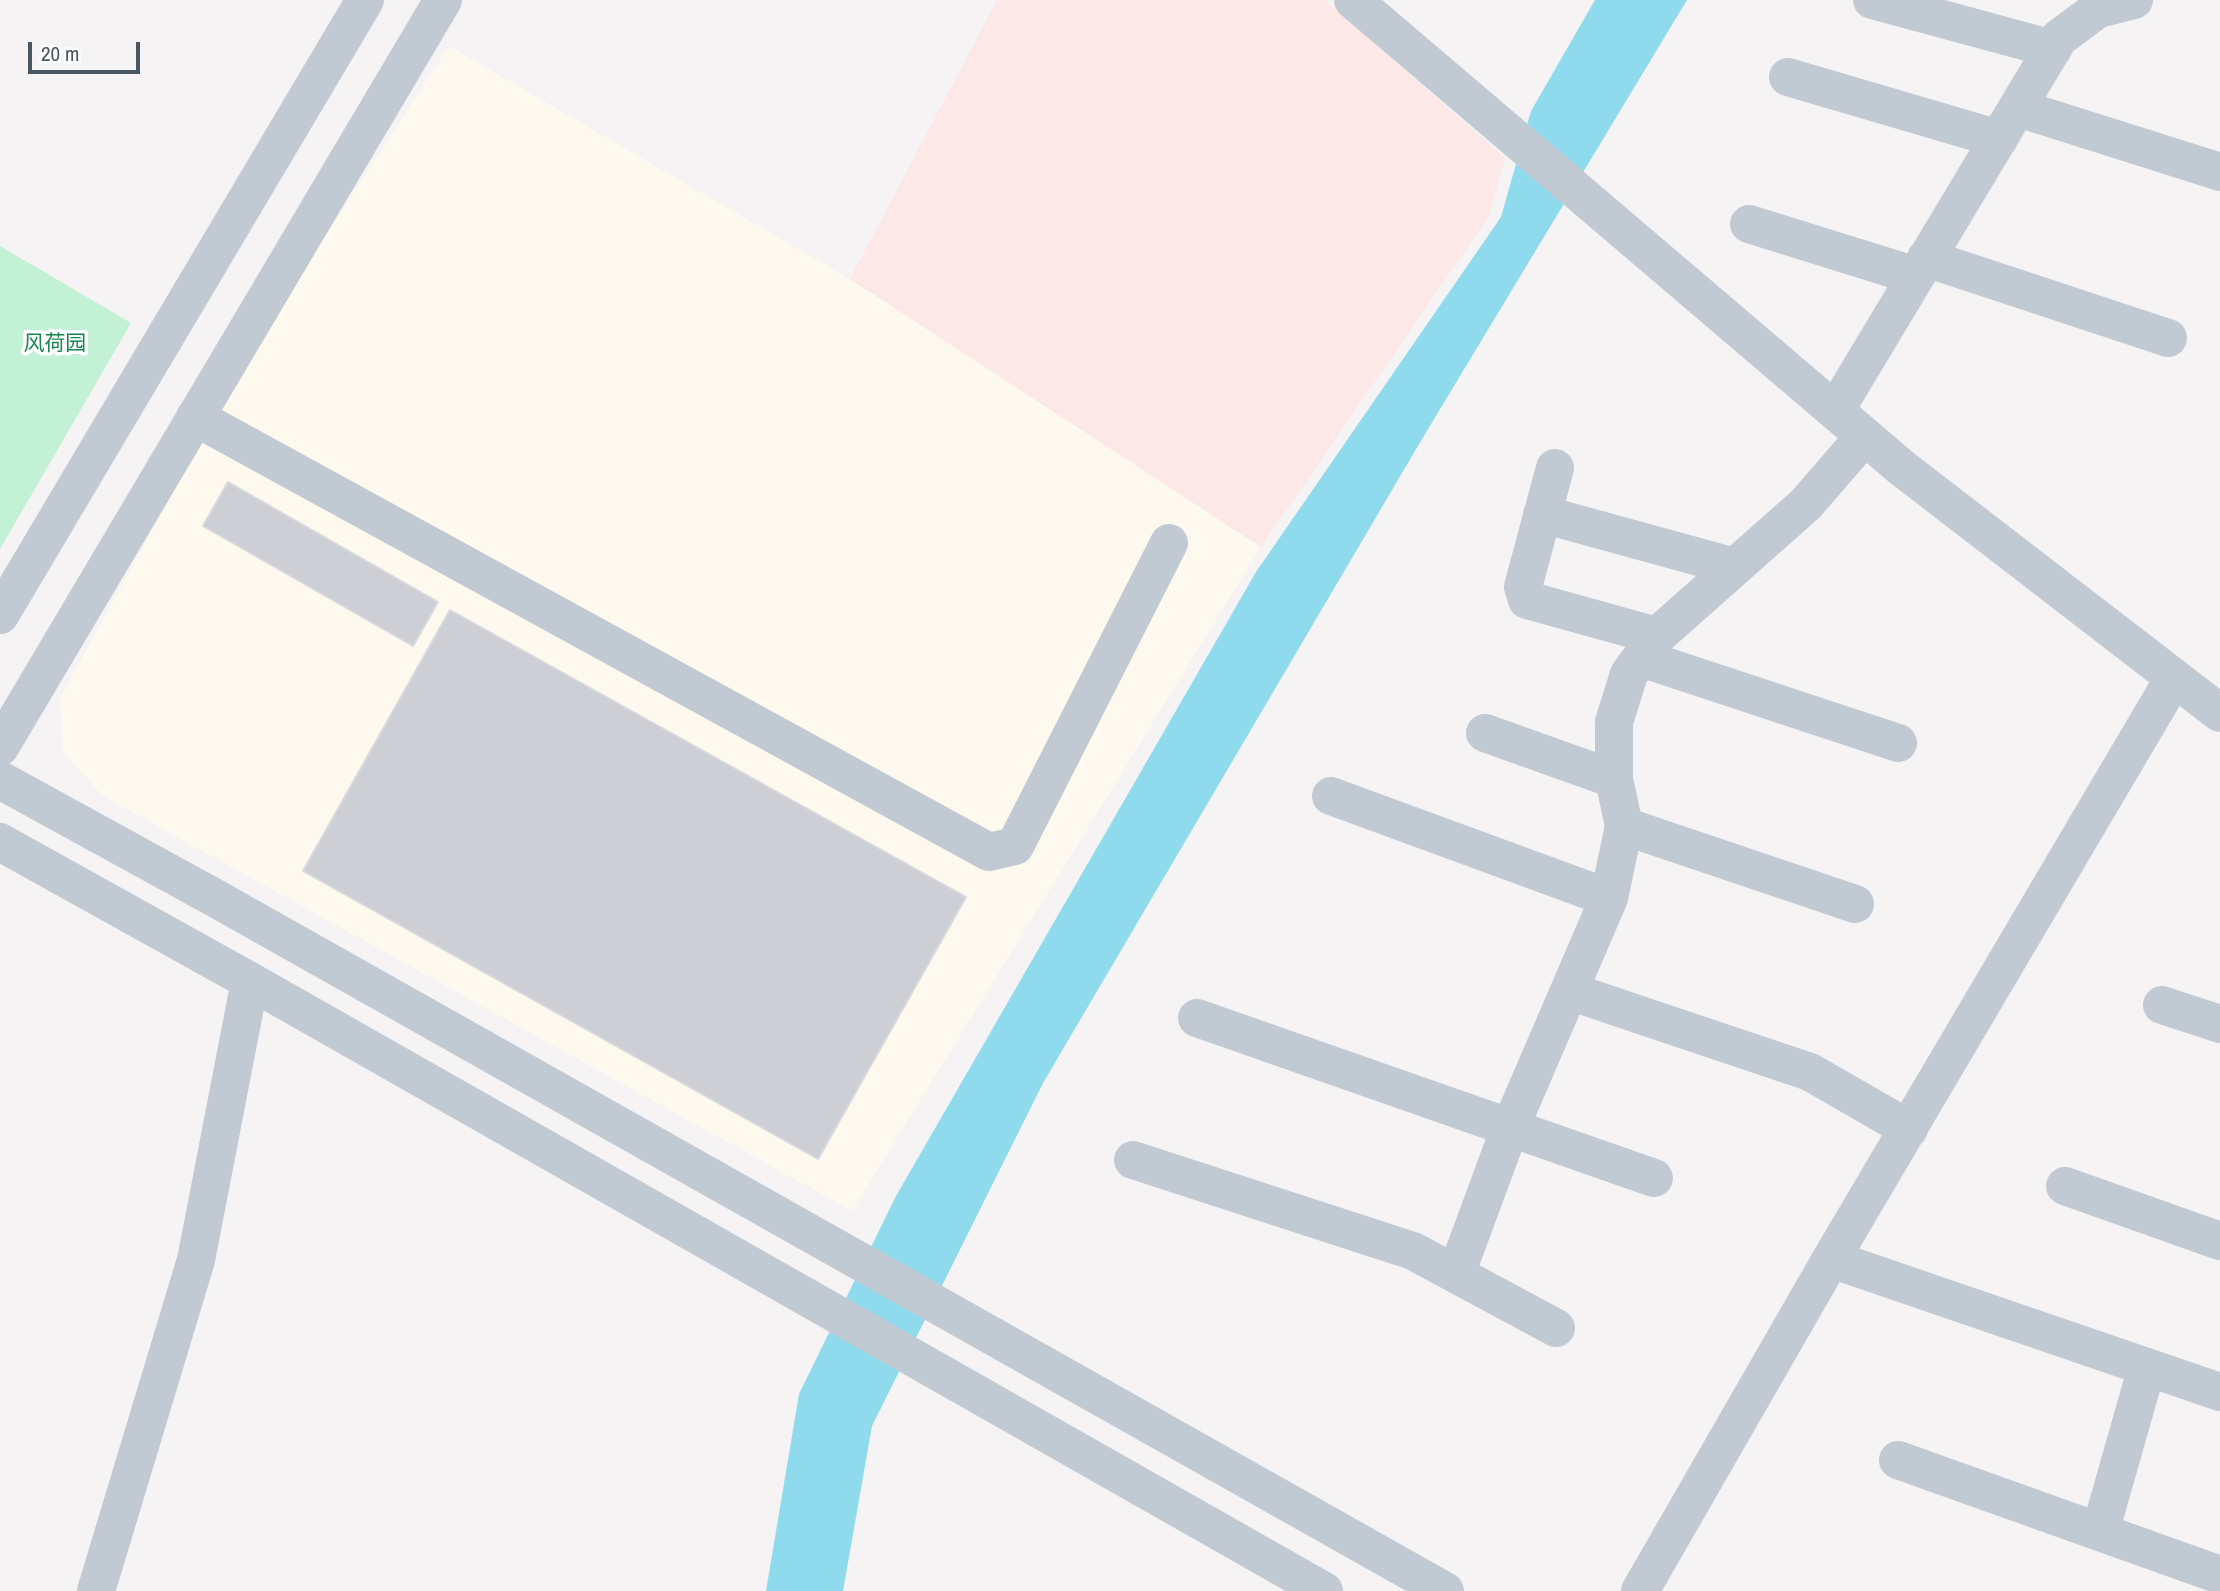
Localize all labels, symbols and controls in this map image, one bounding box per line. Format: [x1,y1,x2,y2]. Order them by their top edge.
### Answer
scale bar [32,28,144,72]
text: 20 m [41,39,79,68]
park label: 风荷园 [24,331,86,357]

